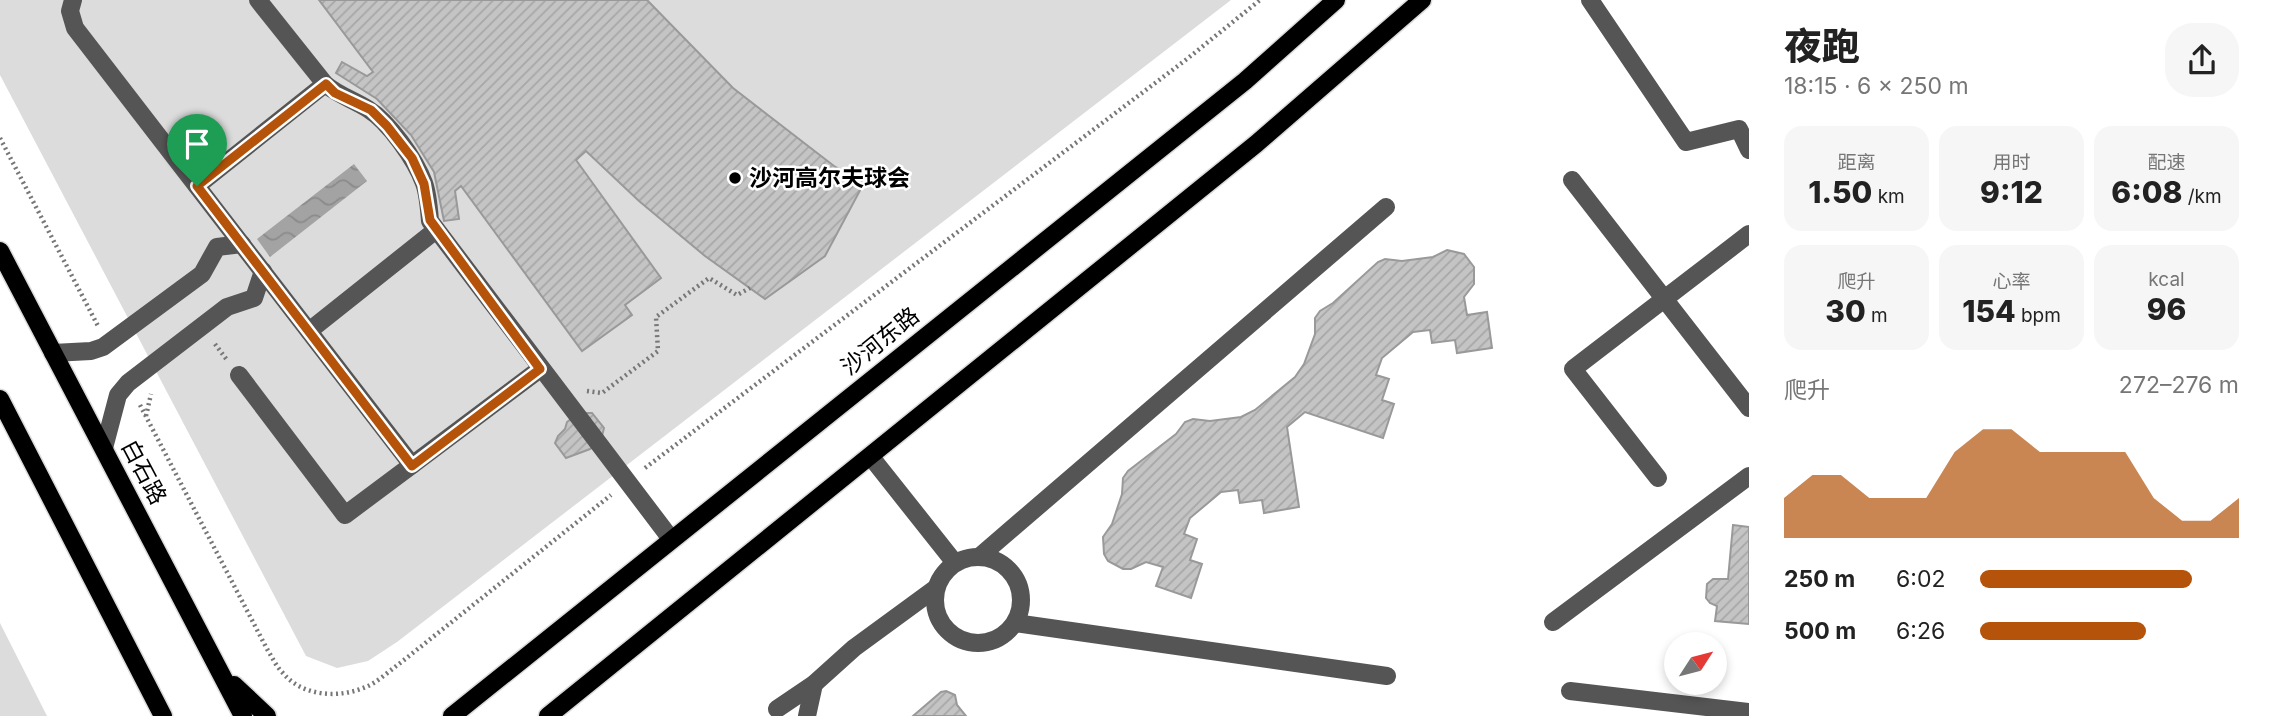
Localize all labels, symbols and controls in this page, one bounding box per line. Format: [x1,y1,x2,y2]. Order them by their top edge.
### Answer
text: 夜跑 [1784,23,1860,69]
button: share [2165,23,2239,97]
text: 18:15 · 6 × 250 m [1784,72,1969,100]
pin [167,114,227,186]
icon: arrive [178,125,216,163]
text: 距离 [1837,151,1876,174]
text: 用时 [1992,151,2031,174]
text: 配速 [2147,151,2186,174]
place label: 沙河高尔夫球会 [749,164,910,192]
marker: 沙河高尔夫球会 [727,170,743,186]
text: 1.50 [1808,174,1872,210]
text: 9:12 [1980,174,2043,210]
text: 6:08 [2111,174,2182,210]
text: km [1872,185,1905,208]
text: /km [2182,185,2222,208]
text: kcal [2148,268,2185,291]
text: 爬升 [1837,270,1876,293]
text: 心率 [1992,270,2031,293]
text: 96 [2147,291,2186,327]
text: 30 [1825,293,1866,329]
text: 154 [1962,293,2016,329]
street label: 沙河东路 [835,301,925,381]
text: m [1866,304,1888,327]
text: bpm [2016,304,2061,327]
text: 272–276 m [2119,371,2239,399]
text: 爬升 [1784,376,1830,404]
street label: 白石路 [115,435,173,509]
text: 250 m [1784,565,1855,593]
text: 6:02 [1896,565,1945,593]
text: 500 m [1784,617,1856,645]
text: 6:26 [1896,617,1945,645]
north arrow [1664,632,1727,695]
map controls [1664,632,1727,695]

